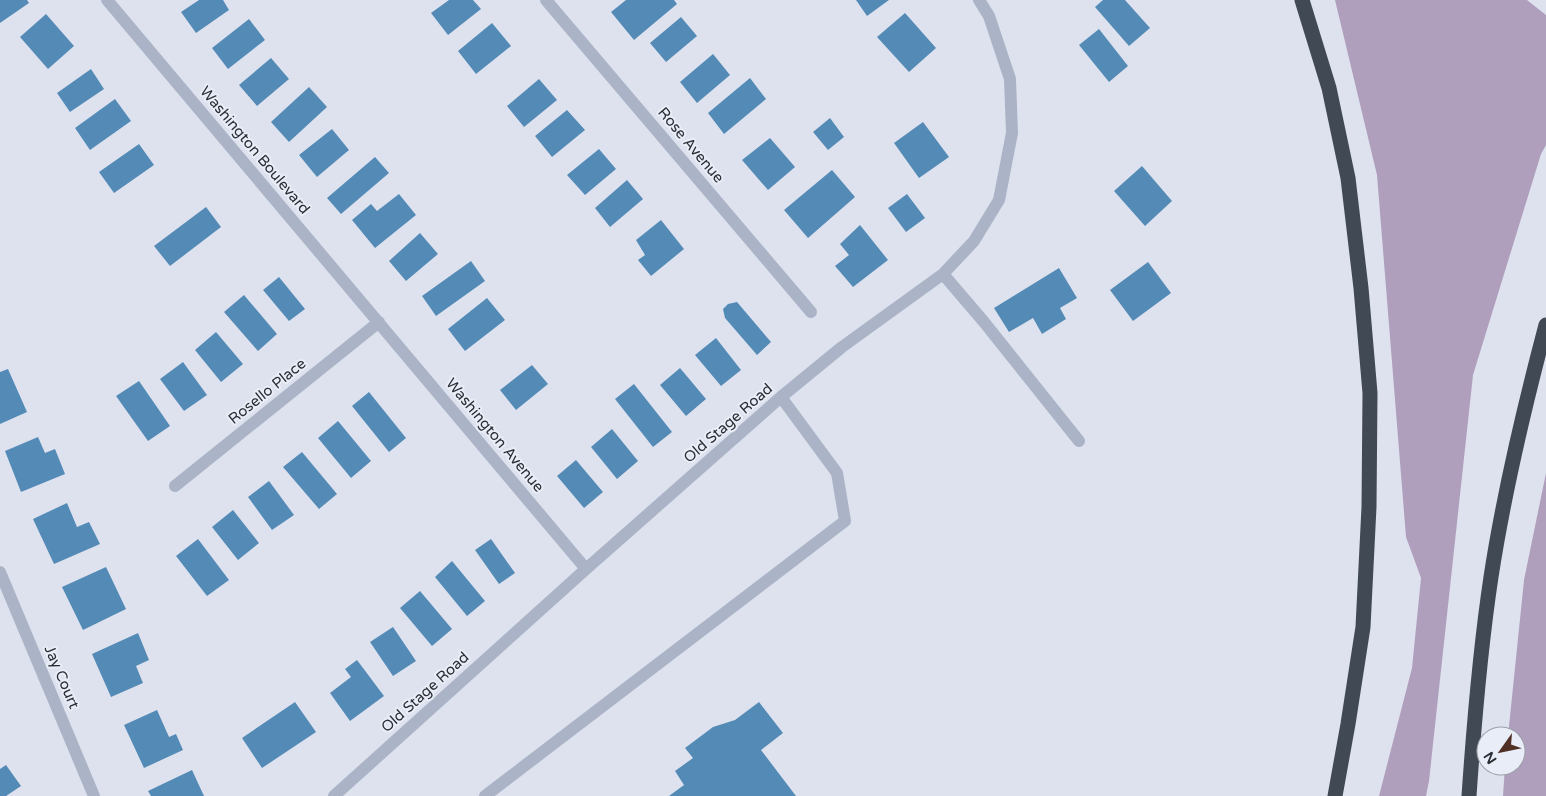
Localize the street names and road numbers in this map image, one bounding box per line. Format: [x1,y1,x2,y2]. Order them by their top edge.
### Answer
street label: Washington Boulevard [196,82,314,218]
street label: Rose Avenue [654,104,728,186]
street label: Rosello Place [225,354,309,428]
street label: Washington Avenue [442,374,548,496]
street label: Old Stage Road [680,380,776,466]
street label: Jay Court [41,643,84,712]
street label: Old Stage Road [377,648,473,736]

